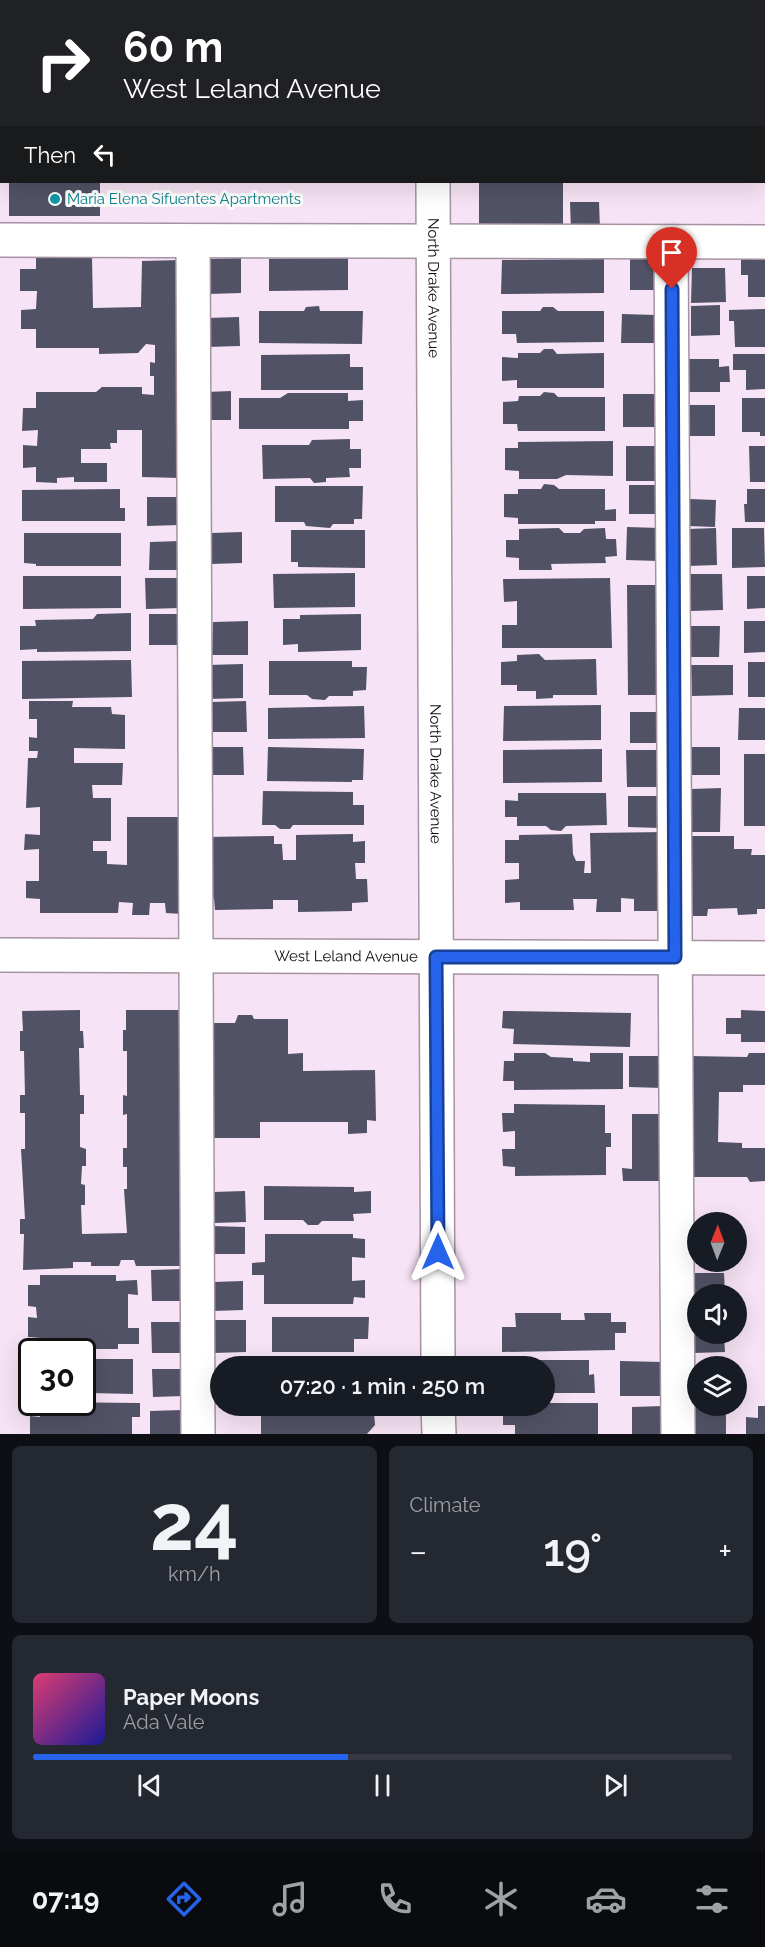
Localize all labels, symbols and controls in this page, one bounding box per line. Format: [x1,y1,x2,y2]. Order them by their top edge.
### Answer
text: 60 m [123,23,223,72]
icon: right [24,24,102,102]
text: West Leland Avenue [123,73,381,104]
icon: left [88,138,121,171]
text: Then [24,142,76,168]
place label: Maria Elena Sifuentes Apartments [67,190,301,208]
marker: Maria Elena Sifuentes Apartments [48,192,62,206]
street label: North Drake Avenue [424,218,443,358]
pin [646,227,697,289]
icon: arrive [655,236,688,269]
street label: North Drake Avenue [426,704,445,844]
street label: West Leland Avenue [274,947,418,966]
north arrow [687,1212,747,1272]
map controls [687,1212,747,1416]
position arrow [406,1220,470,1284]
button: sound [687,1284,747,1344]
speed limit sign: 30 [18,1338,96,1416]
button: layers [687,1356,747,1416]
text: 07:20 · 1 min · 250 m [280,1373,485,1399]
text: 24 [150,1477,239,1568]
text: Climate [410,1493,481,1517]
text: 19° [543,1524,602,1577]
text: − [410,1532,427,1571]
text: + [718,1532,732,1571]
text: km/h [168,1562,221,1586]
text: Paper Moons [123,1684,259,1710]
text: Ada Vale [123,1710,205,1734]
icon: previous [133,1769,166,1802]
icon: pause [366,1769,399,1802]
icon: next [599,1769,632,1802]
icon: directions [163,1878,205,1920]
icon: music [269,1878,311,1920]
icon: phone [374,1878,416,1920]
icon: climate [480,1878,522,1920]
icon: car [585,1878,627,1920]
icon: filters [691,1878,733,1920]
text: 07:19 [32,1884,99,1915]

